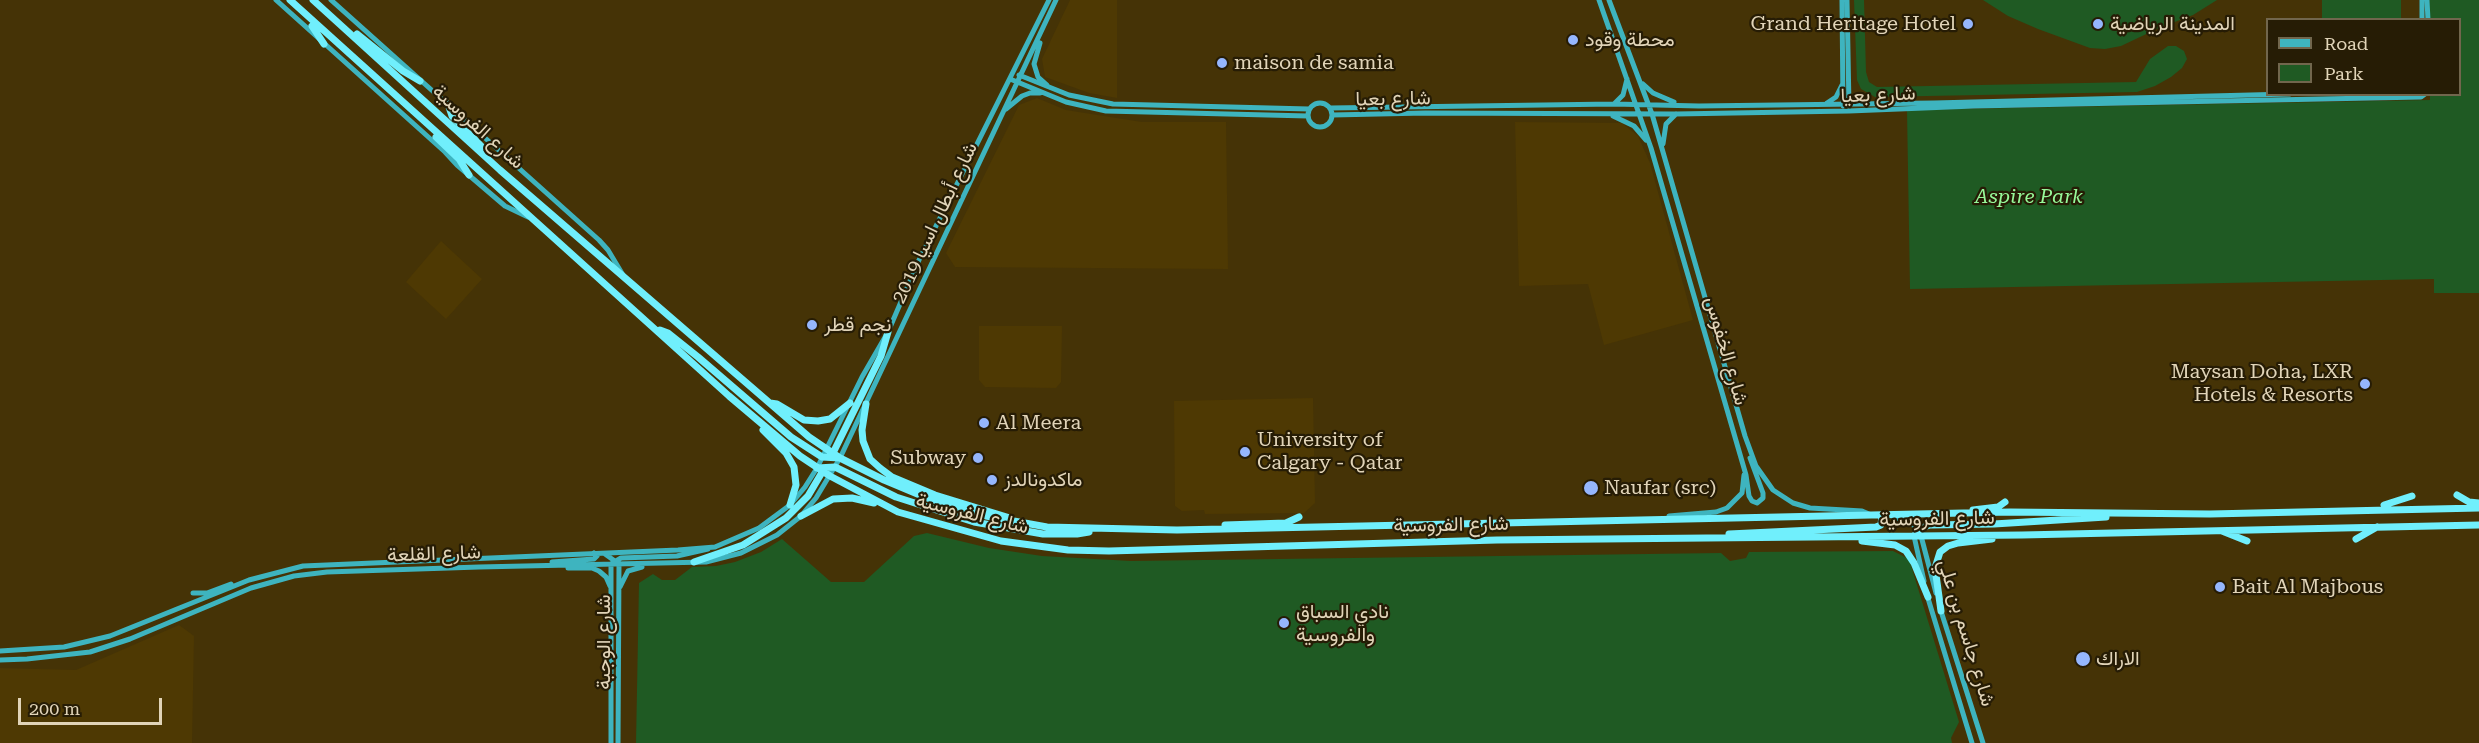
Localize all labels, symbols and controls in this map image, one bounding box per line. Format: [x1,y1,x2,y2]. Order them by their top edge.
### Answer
place label: Grand Heritage Hotel [1751,12,1956,36]
place label: المدينة الرياضية [2110,12,2235,36]
marker: Grand Heritage Hotel [1961,17,1975,31]
marker: المدينة الرياضية [2091,17,2105,31]
legend [2266,18,2461,96]
place label: محطة وقود [1585,28,1675,52]
marker: محطة وقود [1566,33,1580,47]
text: Road [2324,33,2368,54]
place label: maison de samia [1234,51,1394,75]
marker: maison de samia [1215,56,1229,70]
text: Park [2324,63,2364,84]
street label: شارع الفروسية [427,79,529,175]
street label: شارع بعيا [1840,82,1916,108]
street label: شارع بعيا [1355,86,1431,112]
street label: شارع أبطال اسيا 2019 [887,139,983,307]
park label: Aspire Park [1975,185,2083,209]
street label: شارع الخفوس [1699,294,1753,408]
place label: نجم قطر [824,313,891,337]
marker: نجم قطر [805,318,819,332]
place label: Maysan Doha, LXR Hotels & Resorts [2171,360,2353,407]
marker: Maysan Doha, LXR Hotels & Resorts [2358,377,2372,391]
place label: Al Meera [996,411,1081,435]
marker: Al Meera [977,416,991,430]
place label: University of Calgary - Qatar [1257,428,1403,475]
marker: University of Calgary - Qatar [1238,445,1252,459]
place label: Subway [890,446,966,470]
marker: Subway [971,451,985,465]
place label: ماكدونالدز [1004,468,1082,492]
marker: ماكدونالدز [985,473,999,487]
place label: Naufar (src) [1604,476,1716,500]
marker: Naufar (src) [1582,479,1600,497]
street label: شارع الفروسية [913,488,1031,540]
street label: شارع الفروسية [1879,506,1995,532]
street label: شارع الفروسية [1393,512,1509,538]
street label: شارع القلعة [387,540,481,568]
street label: شارع جاسم بن علي [1932,557,2000,709]
place label: Bait Al Majbous [2232,575,2383,599]
marker: Bait Al Majbous [2213,580,2227,594]
street label: شارع الوجبة [592,594,616,690]
place label: نادي السباق والفروسية [1296,600,1389,647]
marker: نادي السباق والفروسية [1277,616,1291,630]
place label: الاراك [2096,647,2140,671]
marker: الاراك [2074,650,2092,668]
scale bar [21,686,165,724]
text: 200 m [29,698,80,719]

